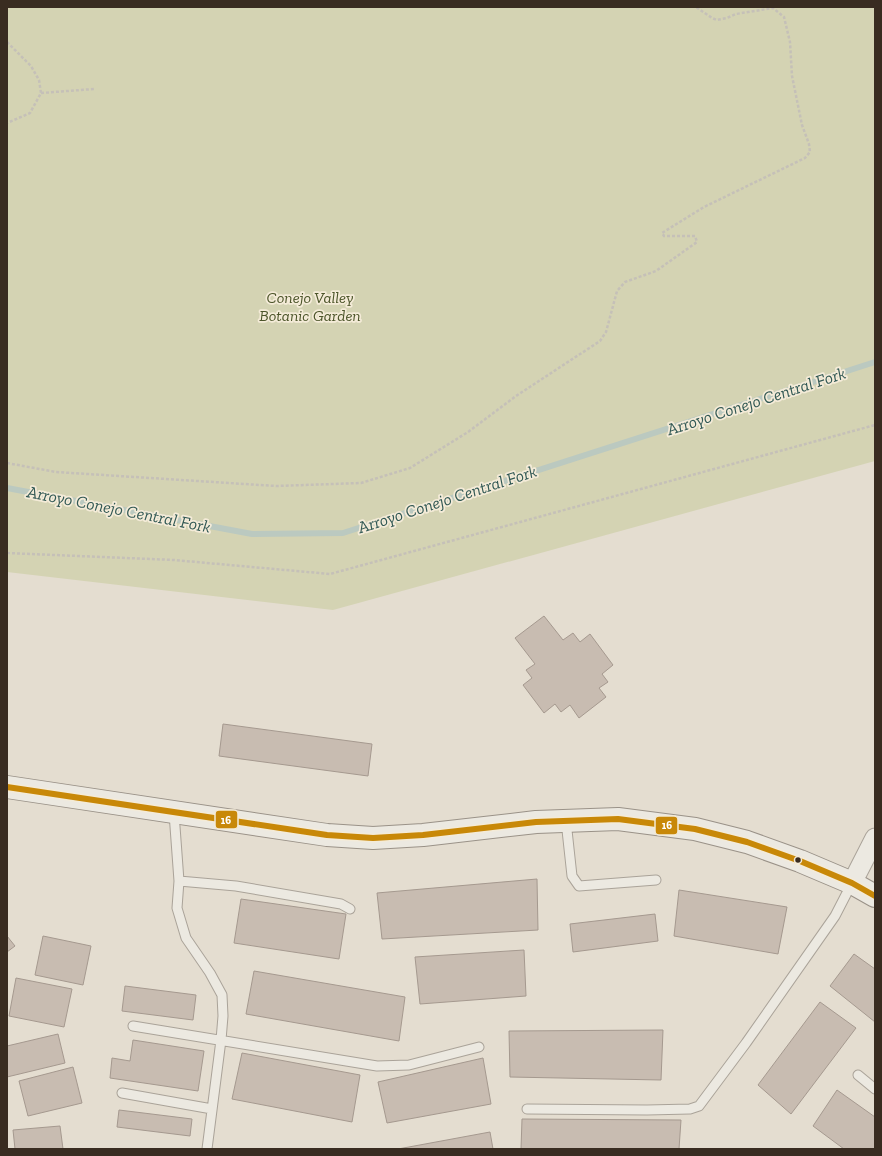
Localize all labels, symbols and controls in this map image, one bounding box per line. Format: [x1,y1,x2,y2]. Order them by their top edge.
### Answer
park label: Conejo Valley Botanic Garden [259,288,361,325]
water label: Arroyo Conejo Central Fork [663,363,848,440]
water label: Arroyo Conejo Central Fork [354,461,539,538]
water label: Arroyo Conejo Central Fork [24,481,213,537]
line badge: 16 [215,810,238,829]
text: 16 [221,814,231,827]
line badge: 16 [655,816,678,835]
text: 16 [662,819,672,832]
unlabelled marker [793,855,803,865]

